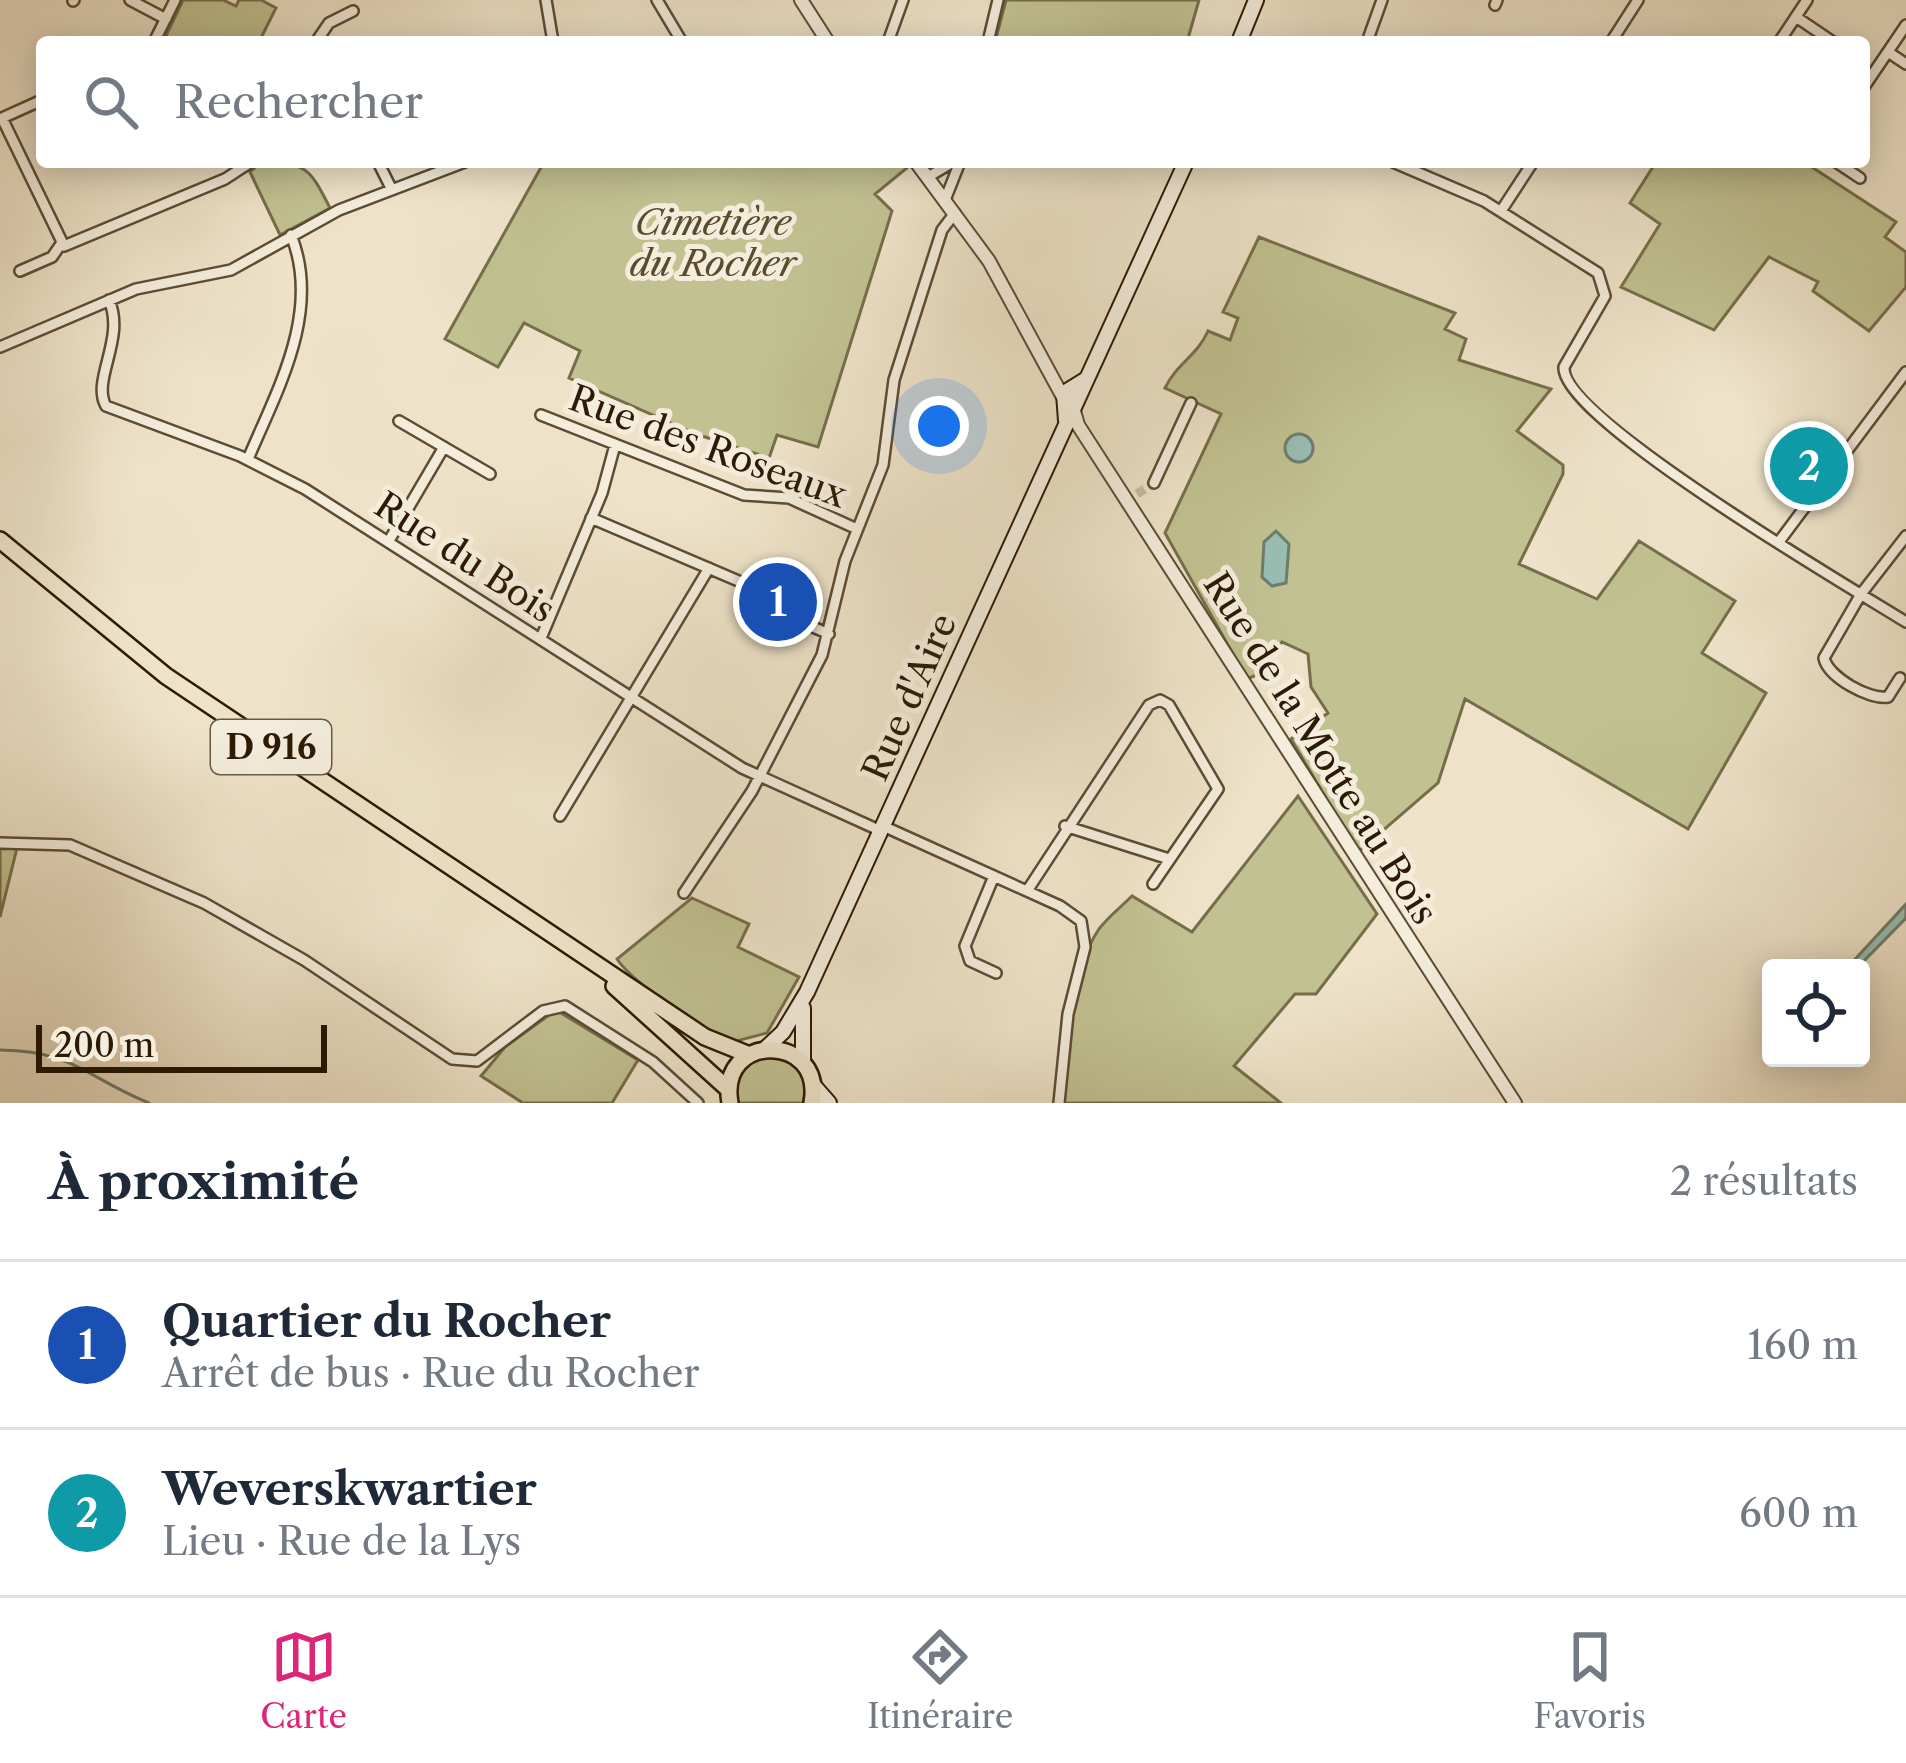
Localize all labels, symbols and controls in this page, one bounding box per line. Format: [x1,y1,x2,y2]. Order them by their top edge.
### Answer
search box [36,36,1870,168]
icon: search [78,69,144,135]
text: Rechercher [174,74,423,130]
park label: Cimetière du Rocher [629,200,799,285]
street label: Rue des Roseaux [563,375,853,517]
your location [909,396,969,456]
pin: 2 [1770,421,1848,511]
street label: Rue du Bois [367,483,563,631]
pin: 1 [739,557,817,647]
street label: Rue de la Motte au Bois [1195,564,1447,932]
street label: Rue d'Aire [853,607,965,787]
road number: D 916 [211,720,331,774]
map controls [1762,959,1870,1067]
button: locate [1762,959,1870,1067]
scale bar [36,1019,327,1072]
text: 200 m [54,1025,154,1066]
text: À proximité [48,1150,359,1212]
text: 2 résultats [1670,1157,1858,1205]
text: Quartier du Rocher [162,1293,611,1349]
text: 1 [78,1321,96,1369]
text: 160 m [1747,1321,1858,1369]
text: Arrêt de bus · Rue du Rocher [162,1349,700,1397]
text: Weverskwartier [162,1461,537,1517]
text: 2 [75,1489,99,1537]
text: 600 m [1739,1489,1858,1537]
text: Lieu · Rue de la Lys [162,1517,521,1565]
tab: Carte [260,1624,347,1737]
tab: Itinéraire [867,1624,1013,1737]
tab: Favoris [1534,1624,1646,1737]

